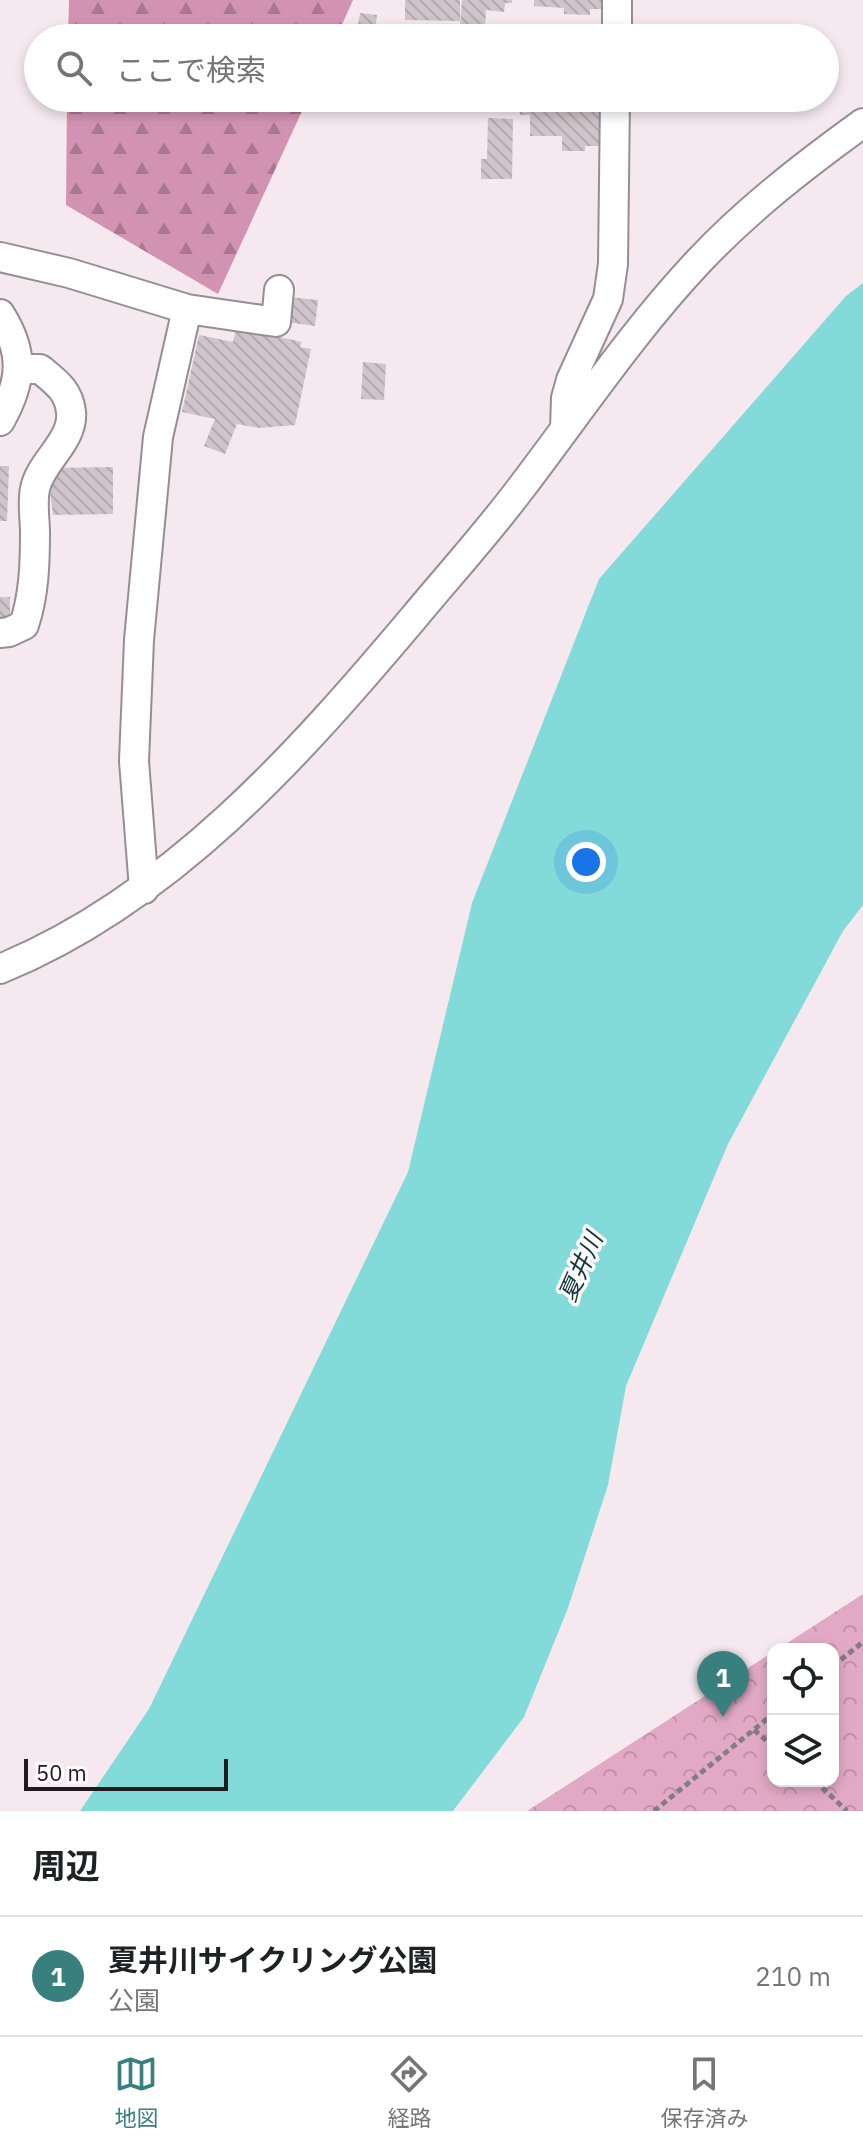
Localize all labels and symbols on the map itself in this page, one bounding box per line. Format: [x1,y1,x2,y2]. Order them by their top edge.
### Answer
your location [566,842,606,882]
water label: 夏井川 [551,1224,611,1306]
pin: 1 [697,1651,749,1717]
scale bar [24,1755,228,1791]

